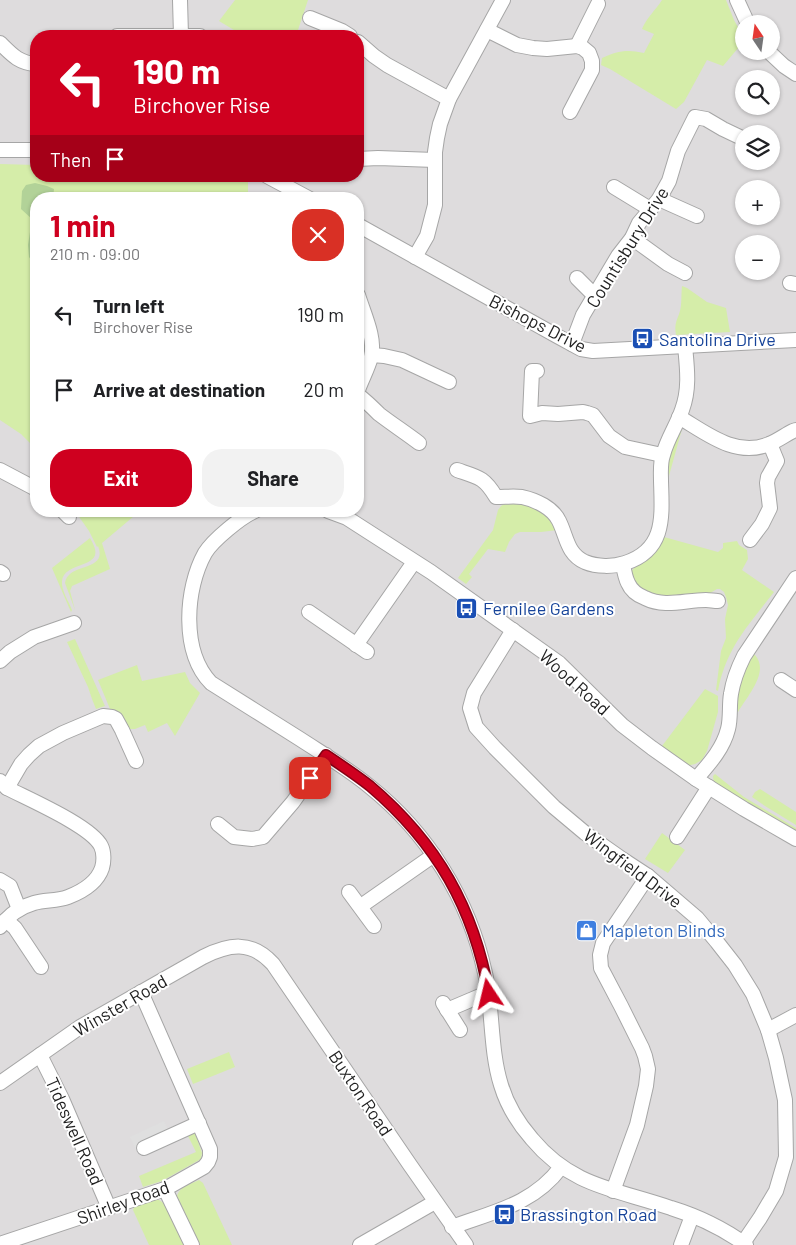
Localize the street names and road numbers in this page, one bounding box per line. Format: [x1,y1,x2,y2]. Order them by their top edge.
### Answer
street label: Countisbury Drive [581,182,673,312]
street label: Bishops Drive [486,289,590,357]
street label: Wood Road [535,644,615,720]
street label: Wingfield Drive [579,824,687,912]
street label: Winster Road [69,969,171,1041]
street label: Buxton Road [324,1046,398,1140]
street label: Tideswell Road [41,1074,109,1188]
street label: Shirley Road [74,1175,172,1229]

